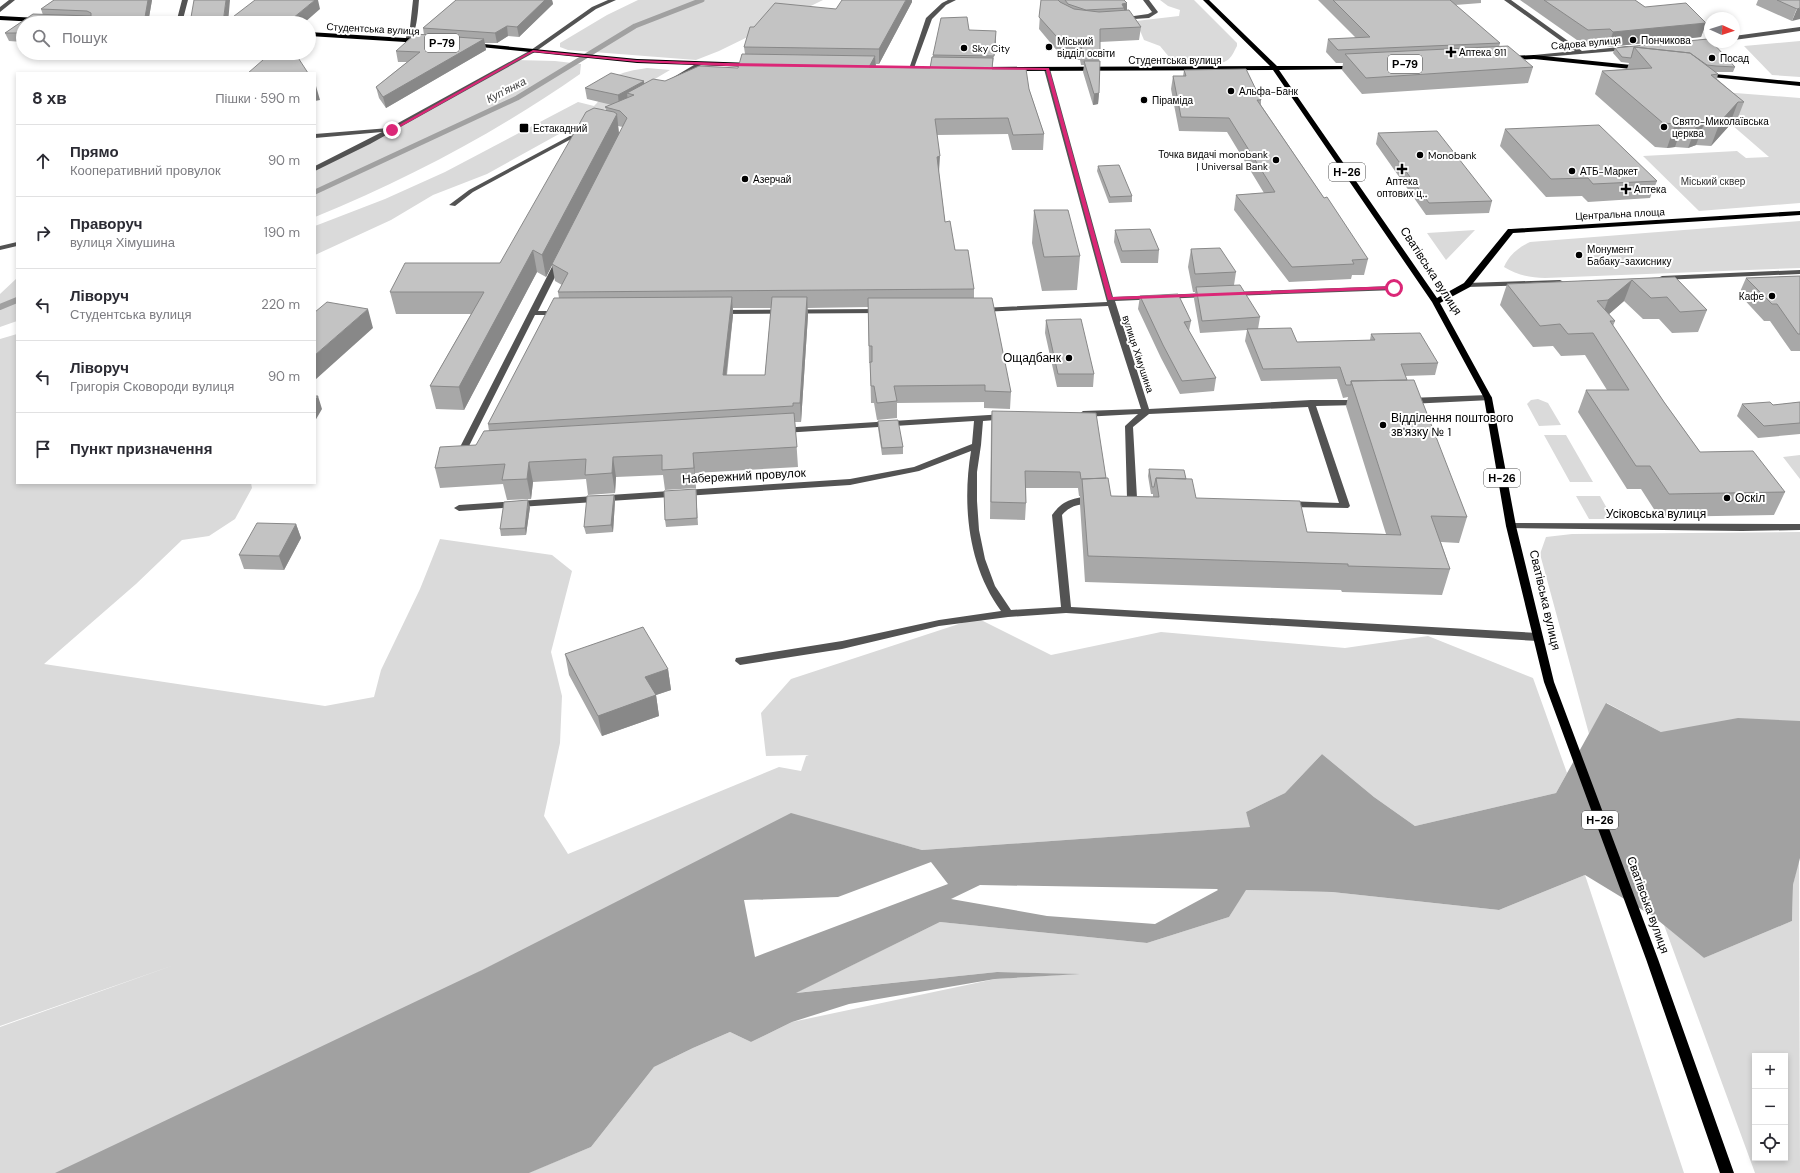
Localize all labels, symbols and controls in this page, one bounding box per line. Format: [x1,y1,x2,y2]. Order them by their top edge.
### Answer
north arrow [1704,12,1740,48]
search box [16,16,316,60]
street label: Студентська вулиця [326,20,420,38]
icon: search [30,27,52,49]
text: Пошук [62,28,107,48]
street label: Садова вулиця [1550,33,1622,53]
road number: Р-79 [425,34,459,52]
place label: Пончикова [1641,34,1691,47]
place label: Міський відділ освіти [1057,35,1115,60]
marker: Пончикова [1628,35,1638,45]
place label: Sky City [972,42,1011,55]
marker: Міський відділ освіти [1044,42,1054,52]
marker: Sky City [959,43,969,53]
place label: Аптека 911 [1459,46,1506,59]
marker: Аптека 911 [1446,47,1456,57]
place label: Посад [1720,52,1749,65]
marker: Посад [1707,53,1717,63]
street label: Студентська вулиця [1128,54,1222,67]
road number: Р-79 [1388,55,1422,73]
water label: Куп'янка [484,74,528,106]
place label: Альфа-Банк [1239,85,1299,98]
marker: Альфа-Банк [1226,86,1236,96]
text: 8 хв [32,87,67,109]
text: Пішки · 590 m [215,90,300,107]
place label: Піраміда [1152,94,1193,107]
marker: Піраміда [1139,95,1149,105]
place label: Свято-Миколаївська церква [1672,115,1769,140]
route end [383,121,401,139]
marker: Естакадний [518,122,530,134]
place label: Естакадний [533,122,587,135]
marker: Свято-Миколаївська церква [1659,122,1669,132]
text: Прямо [70,142,119,162]
place label: Точка видачі monobank | Universal Bank [1158,148,1268,173]
place label: Monobank [1428,149,1477,162]
icon: ahead [32,150,54,172]
marker: Monobank [1415,150,1425,160]
text: 90 m [268,152,300,169]
marker: Точка видачі monobank | Universal Bank [1271,155,1281,165]
text: Кооперативний провулок [70,162,221,179]
road number: Н-26 [1329,163,1365,181]
marker: Аптека оптових ц‥ [1397,164,1407,174]
place label: АТБ-Маркет [1580,165,1638,178]
marker: АТБ-Маркет [1567,166,1577,176]
place label: Азерчай [753,173,791,186]
marker: Азерчай [740,174,750,184]
place label: Аптека оптових ц‥ [1377,175,1427,200]
park label: Міський сквер [1681,175,1746,188]
place label: Аптека [1634,183,1667,196]
marker: Аптека [1621,184,1631,194]
street label: Центральна площа [1575,205,1666,223]
text: Праворуч [70,214,143,234]
icon: right [32,222,54,244]
text: 190 m [264,224,300,241]
street label: Сватівська вулиця [1396,224,1466,318]
text: вулиця Хімушина [70,234,175,251]
place label: Монумент Бабаку-захиснику [1587,243,1671,268]
marker: Монумент Бабаку-захиснику [1574,250,1584,260]
route start [1385,279,1403,297]
text: Ліворуч [70,286,129,306]
place label: Кафе [1739,290,1764,303]
marker: Кафе [1767,291,1777,301]
icon: left [32,294,54,316]
text: 220 m [261,296,300,313]
text: Студентська вулиця [70,306,191,323]
street label: вулиця Хімушина [1119,314,1157,395]
place label: Ощадбанк [1003,350,1062,366]
marker: Ощадбанк [1064,353,1074,363]
text: Ліворуч [70,358,129,378]
icon: left [32,366,54,388]
text: 90 m [268,368,300,385]
text: Григорія Сковороди вулиця [70,378,234,395]
place label: Відділення поштового зв'язку № 1 [1391,410,1514,440]
marker: Відділення поштового зв'язку № 1 [1378,420,1388,430]
icon: arrive [32,438,54,460]
text: Пункт призначення [70,439,212,459]
street label: Набережний провулок [682,465,807,487]
road number: Н-26 [1484,469,1520,487]
place label: Оскіл [1735,490,1765,506]
marker: Оскіл [1722,493,1732,503]
street label: Усіковська вулиця [1606,506,1706,522]
street label: Сватівська вулиця [1526,548,1564,652]
road number: Н-26 [1582,811,1618,829]
street label: Сватівська вулиця [1623,854,1673,956]
map controls [1752,1053,1788,1161]
button: + [1752,1053,1788,1089]
button: − [1752,1089,1788,1125]
button: locate [1752,1125,1788,1161]

